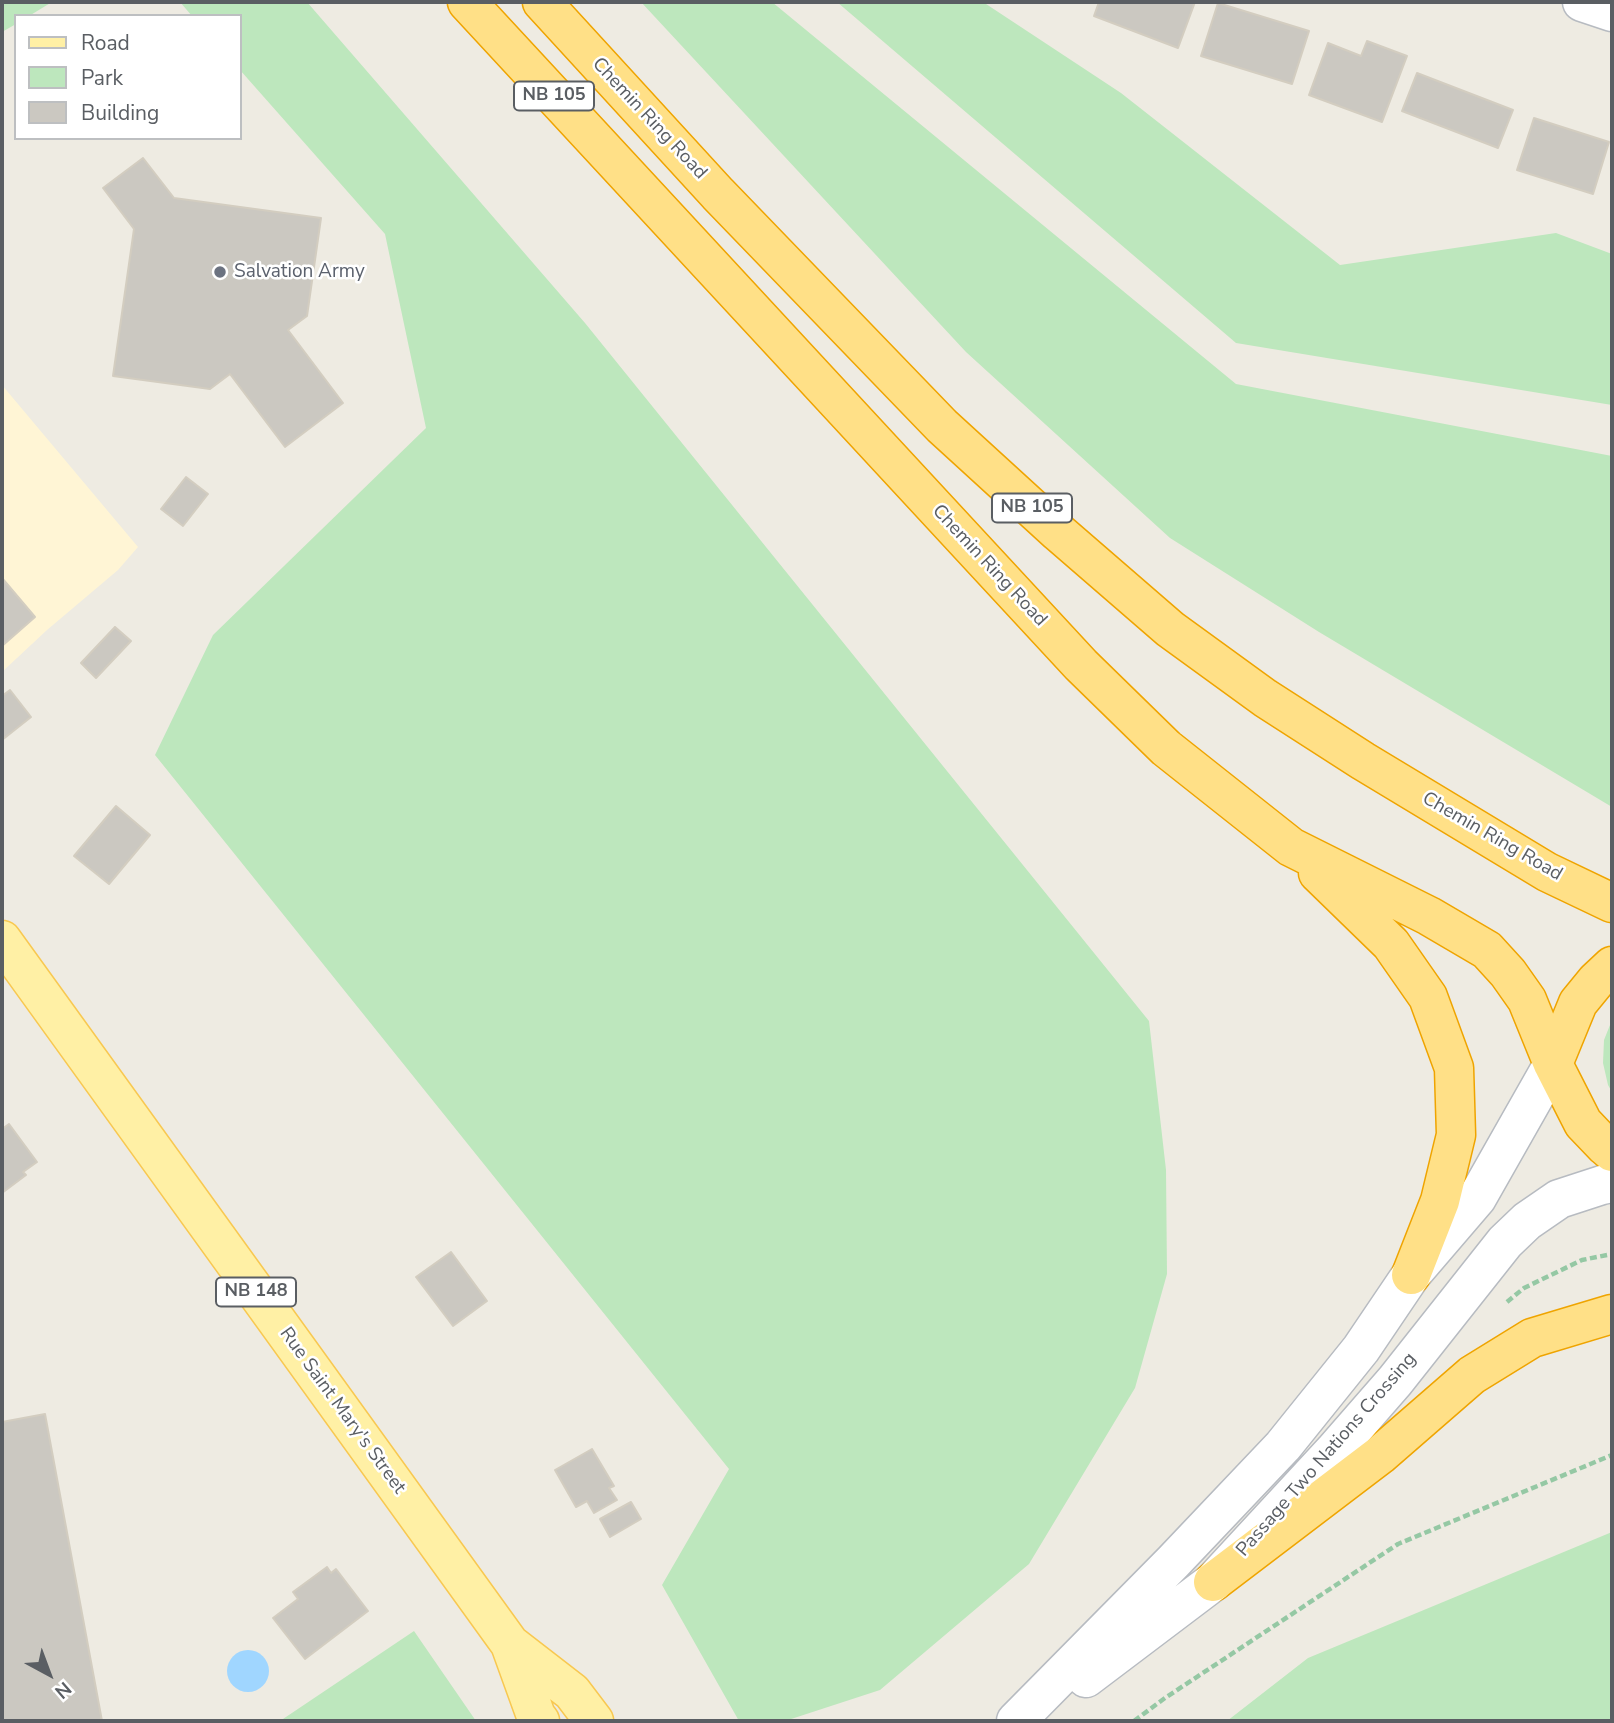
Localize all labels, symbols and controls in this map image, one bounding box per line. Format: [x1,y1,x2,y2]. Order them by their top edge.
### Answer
legend [14,14,242,140]
text: Road [81,29,130,57]
street label: Chemin Ring Road [587,53,711,185]
text: Park [81,64,123,92]
road number: NB 105 [514,82,594,110]
text: Building [81,99,159,127]
place label: Salvation Army [234,261,365,283]
marker: Salvation Army [212,264,228,280]
road number: NB 105 [992,494,1072,522]
street label: Chemin Ring Road [927,500,1051,632]
street label: Chemin Ring Road [1418,788,1566,886]
road number: NB 148 [216,1278,296,1307]
street label: Rue Saint Mary's Street [274,1323,410,1499]
street label: Passage Two Nations Crossing [1232,1348,1422,1562]
north arrow [14,1639,84,1709]
text: N [49,1675,77,1704]

